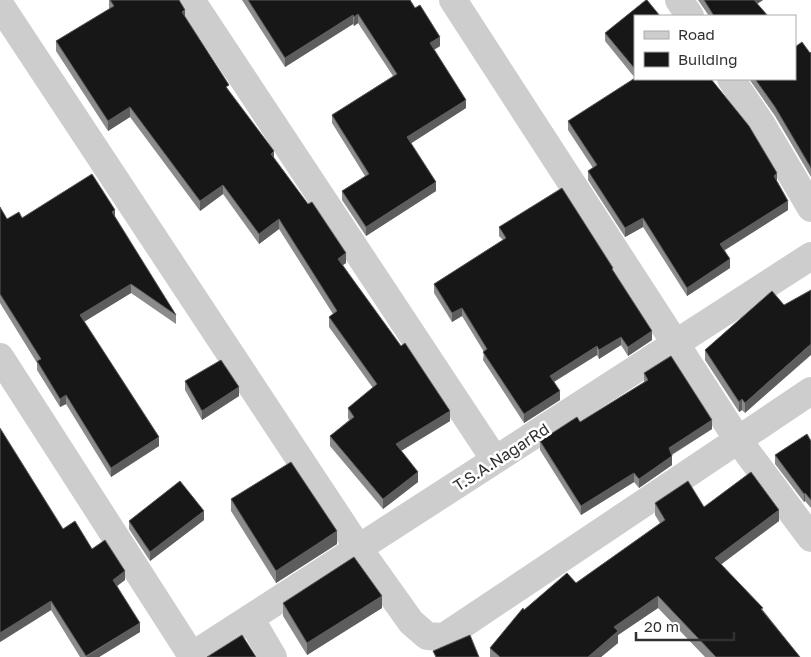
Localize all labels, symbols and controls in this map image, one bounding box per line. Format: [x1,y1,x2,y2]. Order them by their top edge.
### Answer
legend [634,15,796,80]
text: Road [678,25,715,43]
text: Building [678,50,738,68]
street label: T.S.A.NagarRd [449,419,553,495]
scale bar [636,610,734,642]
text: 20 m [644,617,679,635]

